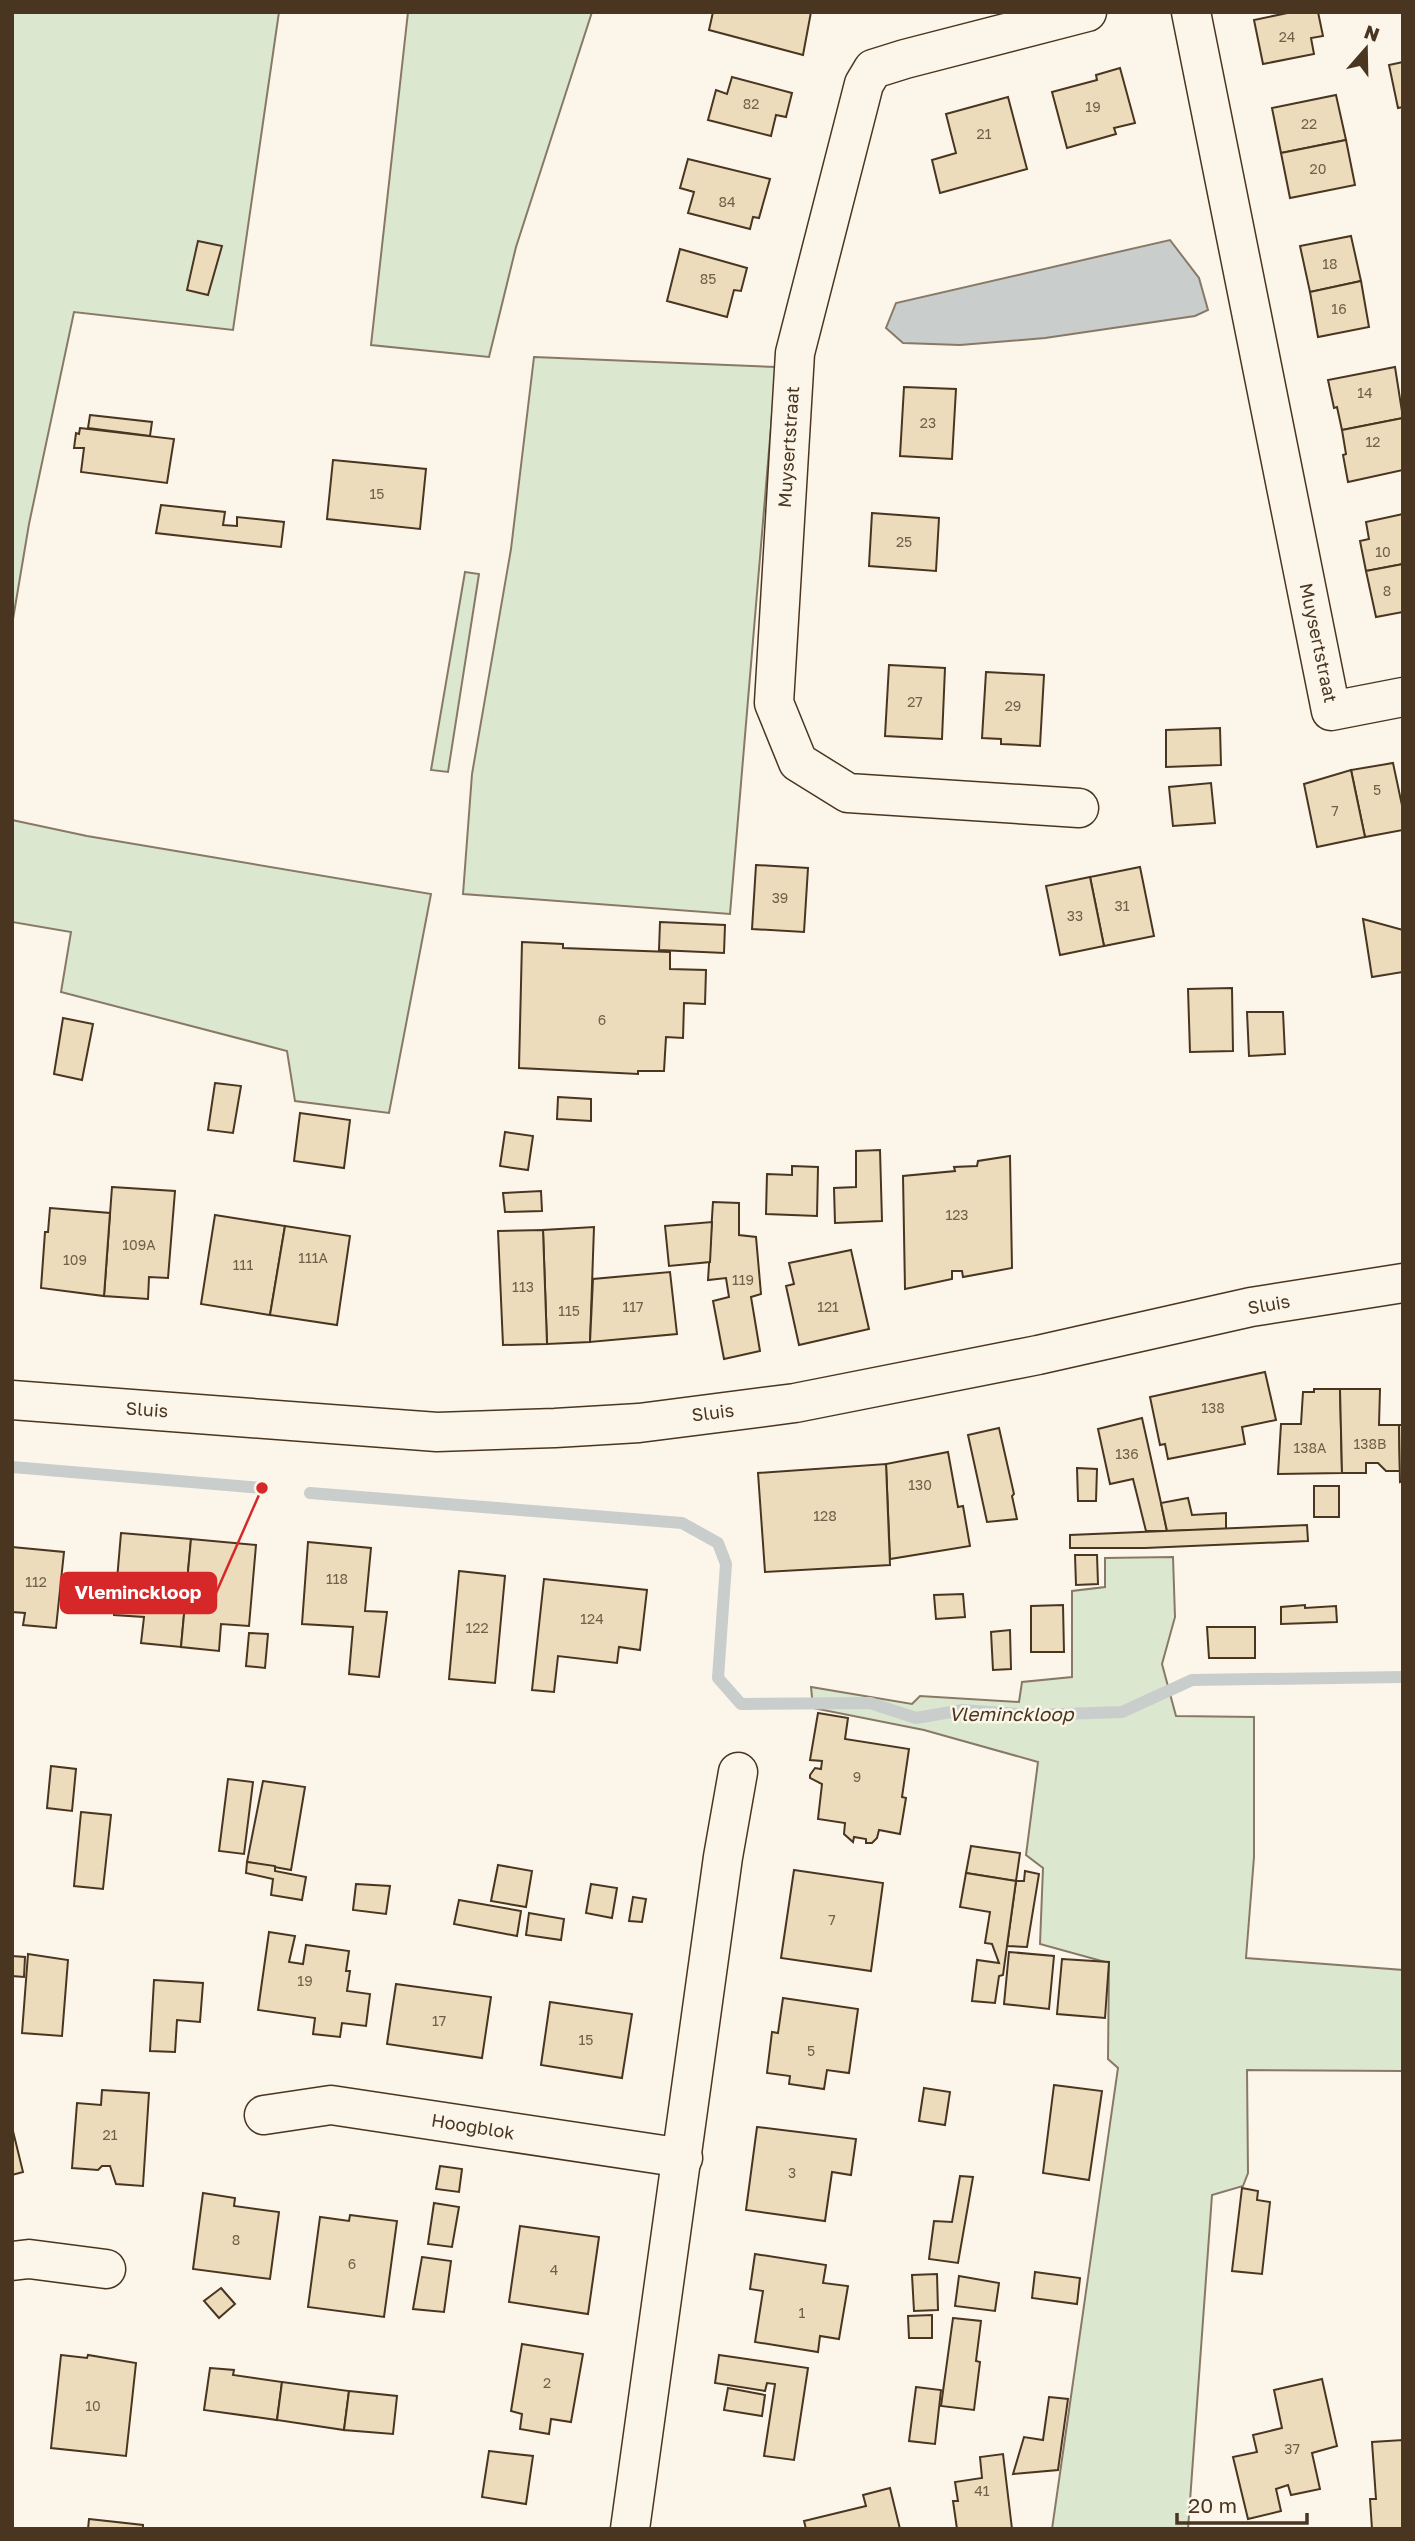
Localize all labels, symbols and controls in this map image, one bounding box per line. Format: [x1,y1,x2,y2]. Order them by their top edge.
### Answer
north arrow [1331,14,1401,84]
text: N [1361,19,1383,46]
house number: 24 [1279,28,1295,45]
house number: 82 [743,95,759,112]
house number: 19 [1085,98,1101,115]
house number: 22 [1301,115,1317,132]
house number: 21 [977,125,992,142]
house number: 20 [1310,160,1326,177]
house number: 84 [718,193,736,210]
house number: 18 [1322,255,1338,272]
house number: 85 [700,270,716,287]
house number: 16 [1331,300,1347,317]
house number: 14 [1357,384,1373,401]
street label: Muysertstraat [773,385,803,509]
house number: 23 [920,414,936,431]
house number: 12 [1366,433,1380,450]
house number: 15 [370,485,384,502]
house number: 25 [896,533,912,550]
house number: 10 [1375,543,1391,560]
street label: Muysertstraat [1296,581,1342,705]
house number: 8 [1383,582,1391,599]
house number: 27 [907,693,923,710]
house number: 29 [1005,697,1021,714]
house number: 5 [1373,781,1381,798]
house number: 7 [1331,802,1339,819]
house number: 39 [772,889,788,906]
house number: 31 [1115,897,1130,914]
house number: 33 [1067,907,1083,924]
house number: 6 [598,1011,606,1028]
house number: 123 [945,1206,969,1223]
house number: 109A [122,1236,156,1253]
house number: 111A [298,1249,328,1266]
house number: 109 [63,1251,87,1268]
house number: 111 [233,1256,253,1273]
house number: 119 [732,1271,754,1288]
house number: 113 [512,1278,534,1295]
street label: Sluis [1246,1289,1292,1319]
house number: 117 [623,1298,644,1315]
house number: 121 [817,1298,839,1315]
house number: 115 [558,1302,580,1319]
street label: Sluis [125,1397,169,1421]
street label: Sluis [690,1398,735,1426]
house number: 138 [1201,1399,1225,1416]
house number: 138B [1354,1435,1386,1452]
house number: 138A [1294,1439,1327,1456]
house number: 136 [1115,1445,1139,1462]
house number: 130 [908,1476,932,1493]
house number: 128 [813,1507,837,1524]
house number: 118 [326,1570,348,1587]
house number: 112 [25,1573,47,1590]
callout: Vleminckloop [61,1573,216,1613]
text: Vleminckloop [75,1580,202,1603]
house number: 124 [580,1610,604,1627]
house number: 122 [465,1619,489,1636]
water label: Vleminckloop [949,1702,1075,1725]
house number: 9 [853,1768,861,1785]
house number: 7 [828,1911,836,1928]
house number: 19 [297,1972,313,1989]
house number: 17 [432,2012,446,2029]
house number: 15 [579,2031,593,2048]
house number: 5 [807,2042,815,2059]
street label: Hoogblok [430,2109,516,2143]
house number: 21 [103,2126,118,2143]
house number: 3 [788,2164,796,2181]
house number: 8 [232,2231,240,2248]
house number: 6 [348,2255,356,2272]
house number: 4 [550,2261,558,2278]
house number: 1 [799,2304,806,2321]
house number: 2 [543,2374,551,2391]
house number: 10 [85,2397,101,2414]
house number: 37 [1284,2440,1300,2457]
house number: 41 [974,2482,990,2499]
scale bar [1177,2482,1306,2526]
text: 20 m [1188,2492,1237,2518]

